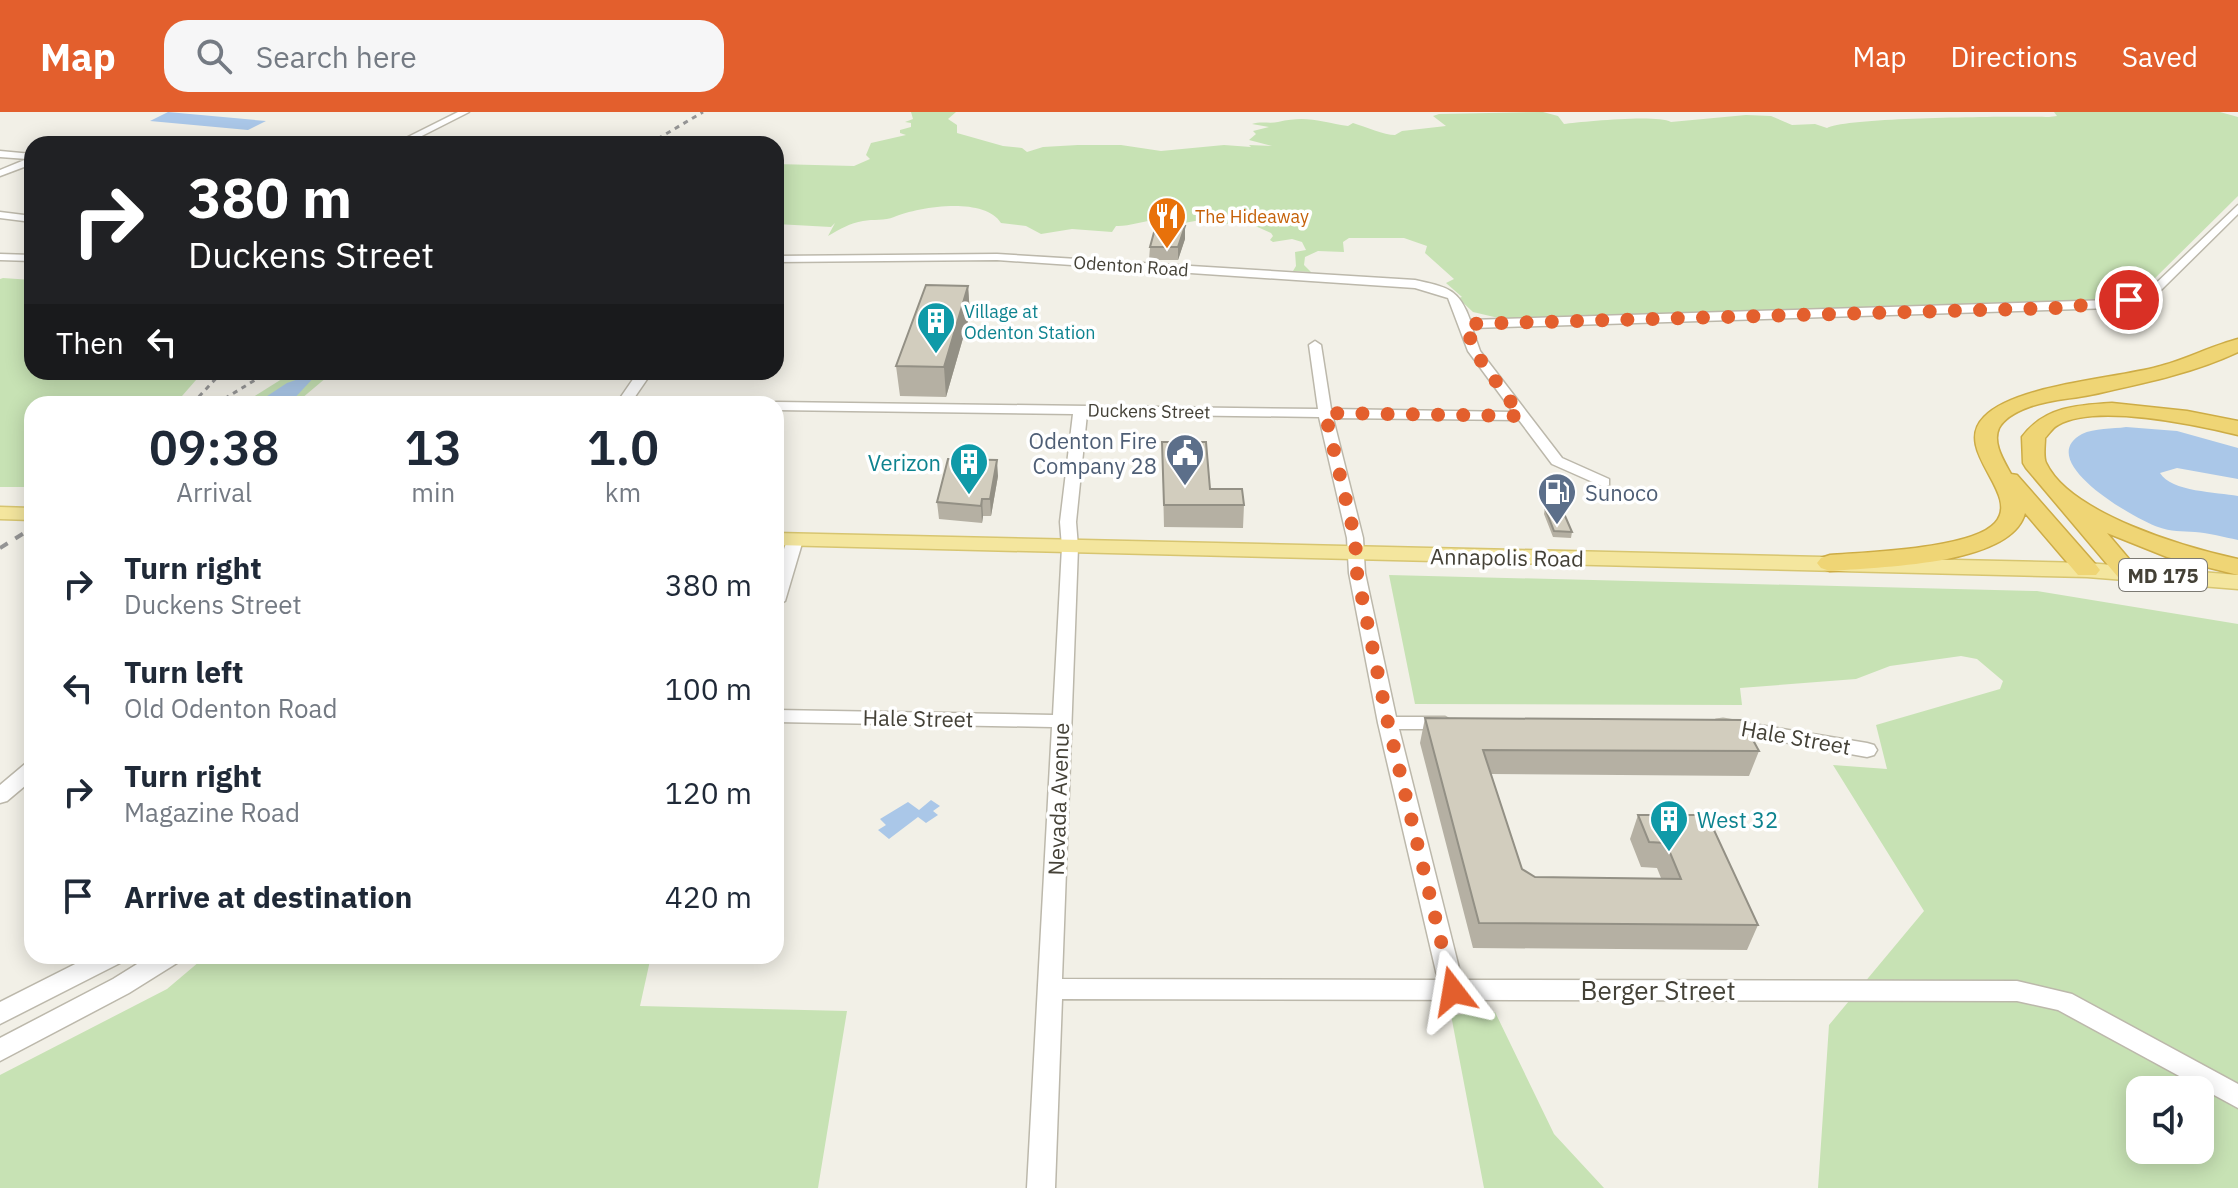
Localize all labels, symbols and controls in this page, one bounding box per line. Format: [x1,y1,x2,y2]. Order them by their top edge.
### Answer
search box [164,20,724,92]
text: Map [40,32,116,81]
icon: search [192,34,236,78]
text: Search here [256,37,417,76]
text: Map [1852,38,1906,75]
text: Directions [1950,38,2078,75]
text: Saved [2122,38,2198,75]
text: 380 m [188,161,352,233]
icon: right [56,168,160,272]
restaurant icon: The Hideaway [1146,195,1188,250]
place label: The Hideaway [1195,205,1309,228]
text: Duckens Street [188,231,434,278]
street label: Odenton Road [1073,251,1189,281]
pin [2095,266,2163,334]
icon: arrive [2107,278,2151,322]
building icon: Village at Odenton Station [915,300,957,355]
place label: Village at Odenton Station [964,300,1096,344]
icon: left [140,320,184,364]
text: Then [56,323,124,362]
street label: Duckens Street [1087,398,1211,424]
text: 09:38 [149,416,279,478]
text: 13 [404,416,462,478]
text: 1.0 [587,416,659,478]
place label: Odenton Fire Company 28 [1029,426,1157,480]
public building icon: Odenton Fire Company 28 [1164,432,1206,487]
building icon: Verizon [948,441,990,496]
place label: Verizon [868,448,941,477]
fuel station icon: Sunoco [1536,471,1578,526]
text: Arrival [176,475,252,509]
text: min [411,475,455,509]
text: km [605,475,641,509]
place label: Sunoco [1585,478,1658,507]
street label: Annapolis Road [1430,541,1584,573]
text: Turn right [124,548,262,587]
road number: MD 175 [2119,559,2207,591]
icon: right [56,562,100,606]
text: 380 m [665,565,752,604]
text: Duckens Street [124,587,302,621]
text: Turn left [124,652,243,691]
icon: left [56,666,100,710]
text: 100 m [665,669,752,708]
text: Old Odenton Road [124,691,338,725]
street label: Hale Street [862,703,974,733]
street label: Hale Street [1739,713,1853,761]
street label: Nevada Avenue [1041,722,1075,876]
text: Turn right [124,756,262,795]
icon: right [56,770,100,814]
text: 120 m [665,773,752,812]
text: Magazine Road [124,795,300,829]
building icon: West 32 [1648,798,1690,853]
place label: West 32 [1697,805,1778,834]
icon: arrive [56,874,100,918]
text: Arrive at destination [124,877,412,916]
text: 420 m [665,877,752,916]
position arrow [1411,949,1495,1033]
street label: Berger Street [1580,973,1736,1007]
map controls [2126,1076,2214,1164]
button: sound [2126,1076,2214,1164]

